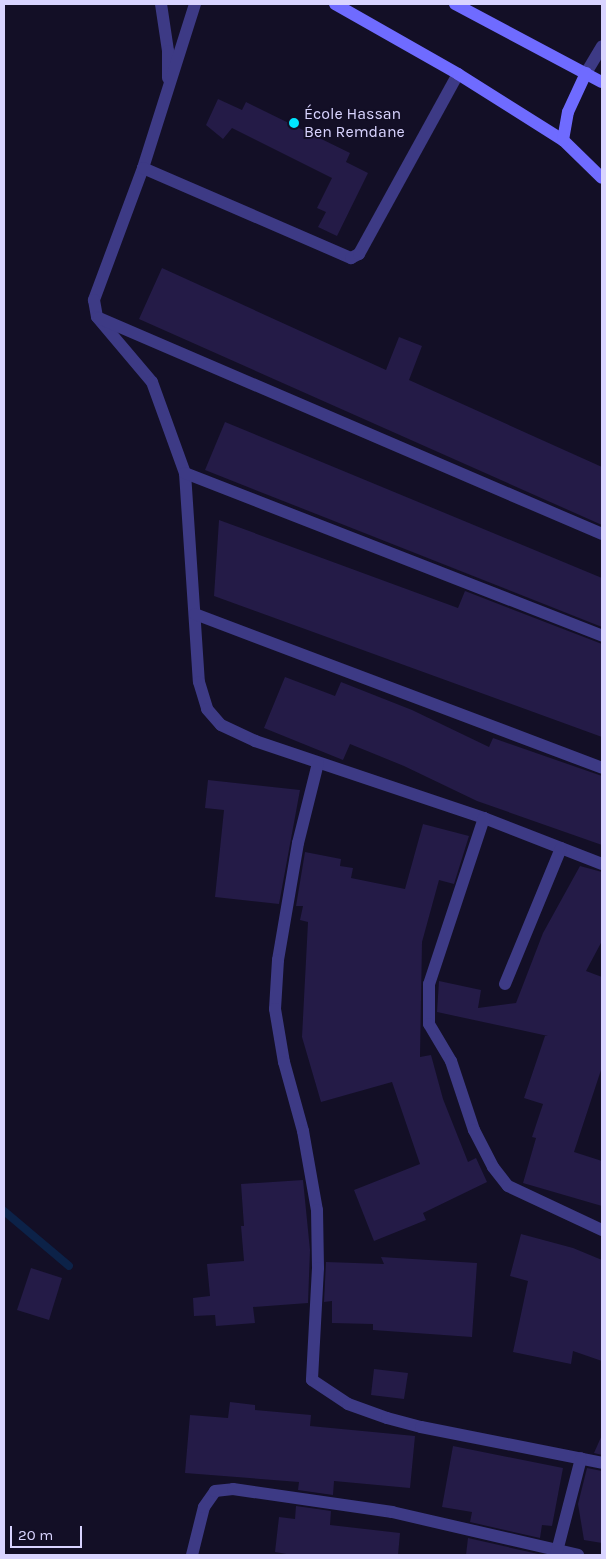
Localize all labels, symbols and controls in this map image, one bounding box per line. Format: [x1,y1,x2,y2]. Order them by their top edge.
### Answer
place label: École Hassan Ben Remdane [304,104,405,142]
marker: École Hassan Ben Remdane [288,117,300,129]
scale bar [12,1516,85,1548]
text: 20 m [18,1526,53,1544]

